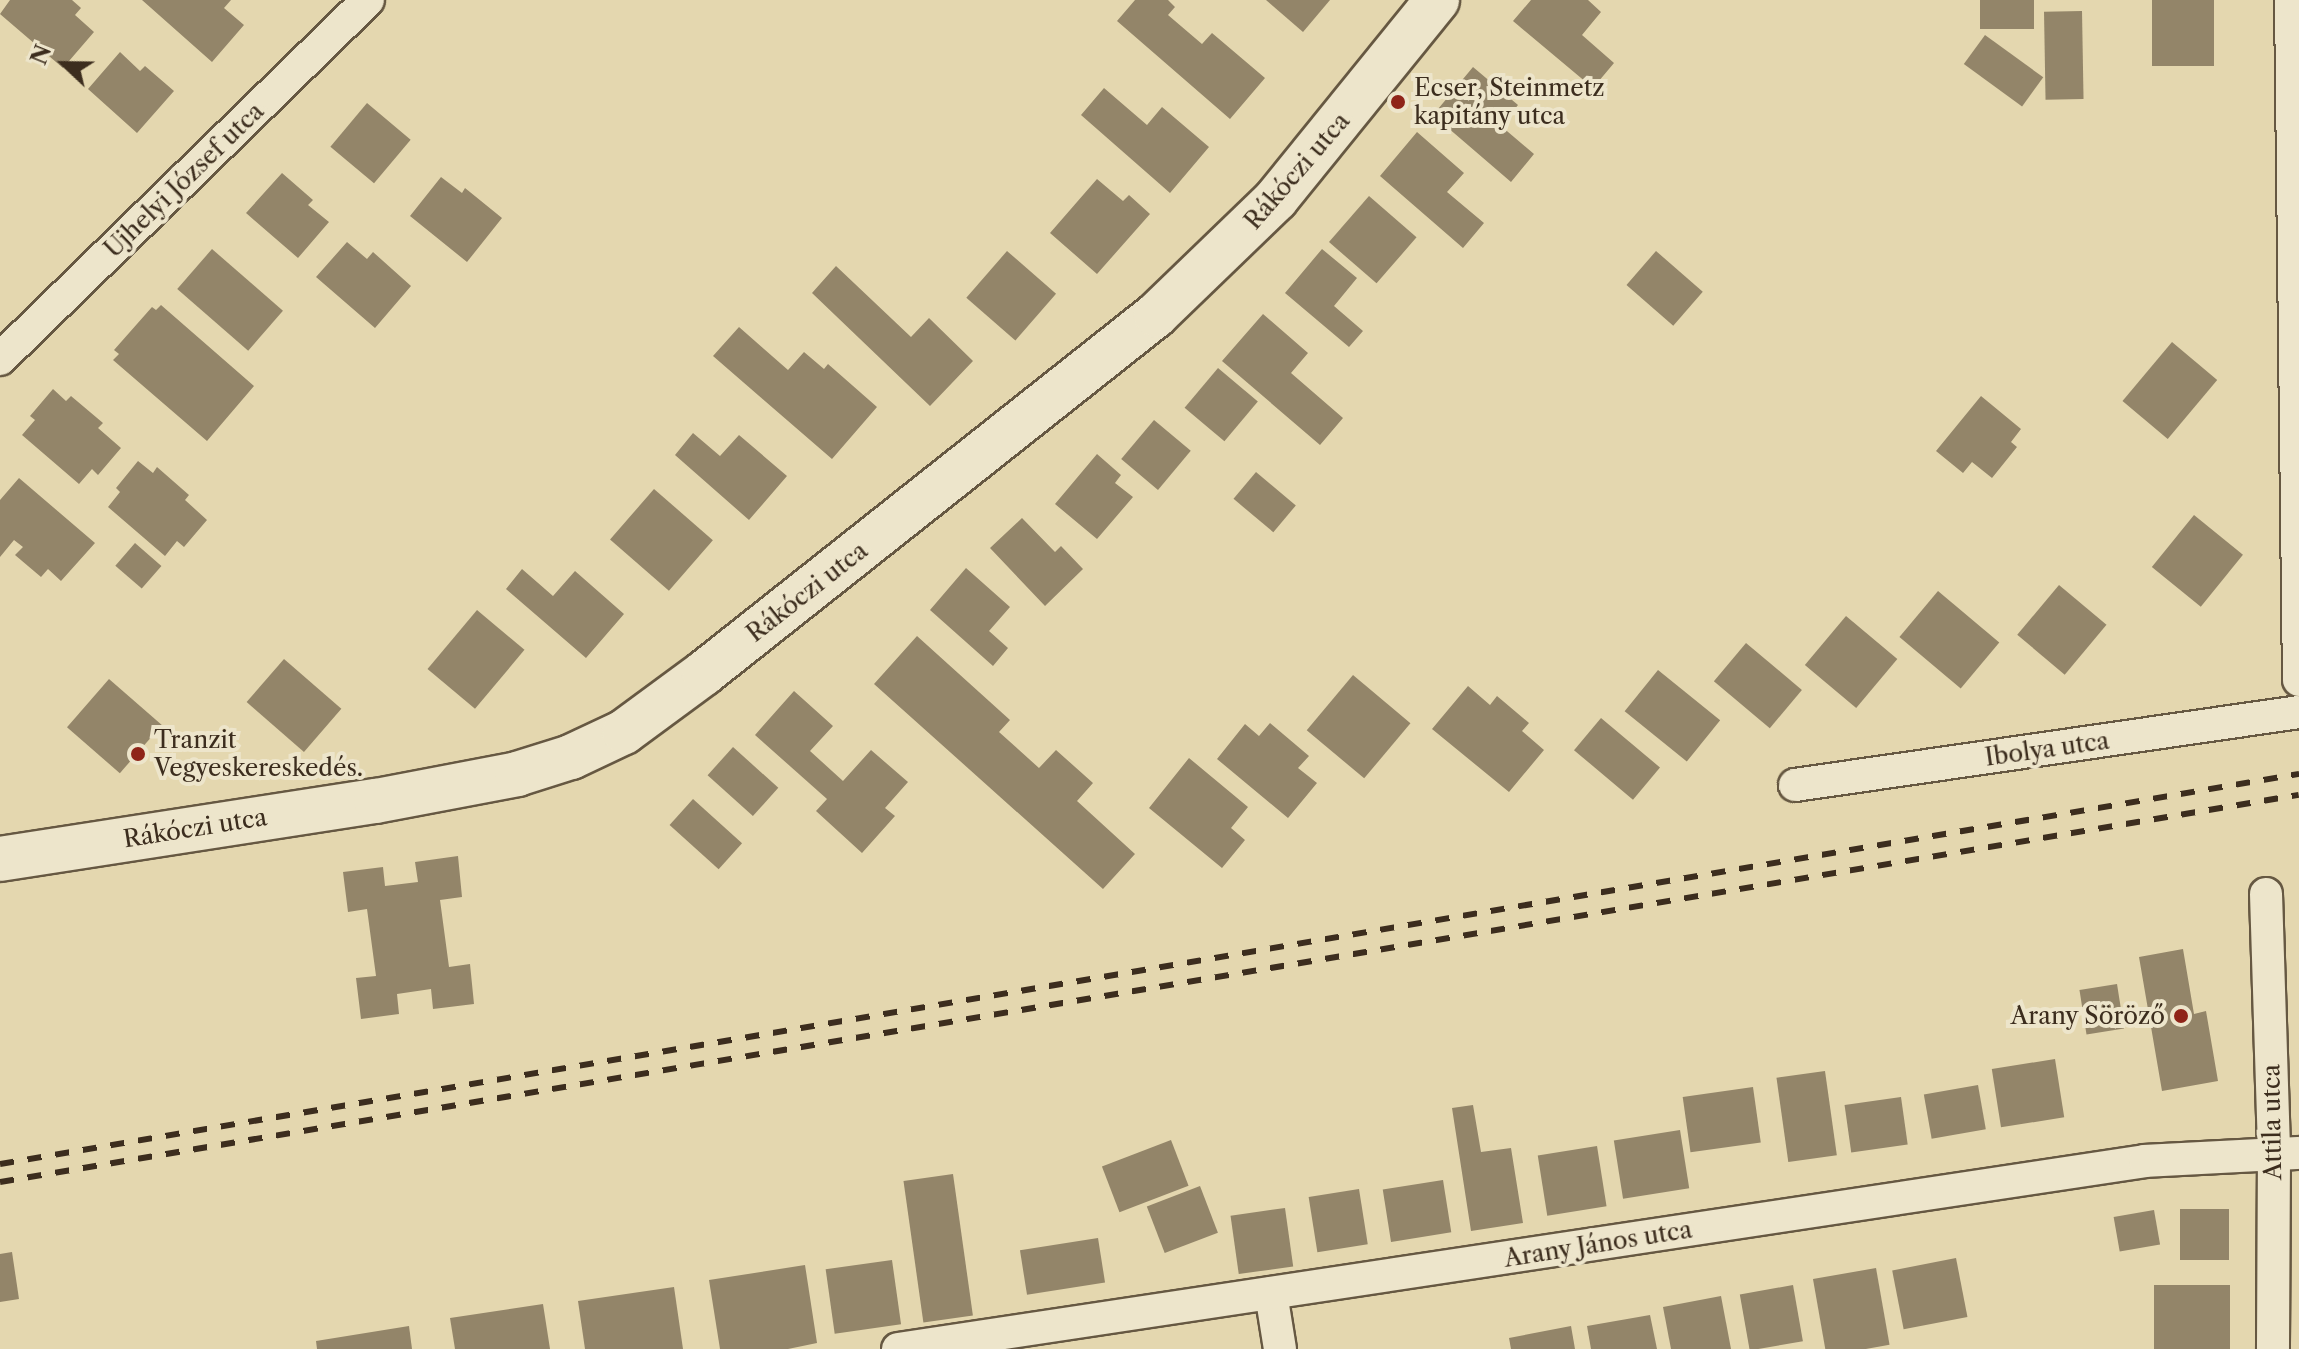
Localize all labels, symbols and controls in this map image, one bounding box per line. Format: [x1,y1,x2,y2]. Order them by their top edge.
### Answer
north arrow [24,24,104,104]
text: N [25,41,57,69]
place label: Ecser, Steinmetz kapitány utca [1414,74,1605,130]
marker: Ecser, Steinmetz kapitány utca [1389,93,1407,111]
street label: Ujhelyi József utca [98,97,270,263]
street label: Rákóczi utca [1239,107,1355,235]
street label: Rákóczi utca [741,536,873,648]
place label: Tranzit Vegyeskereskedés. [154,726,363,782]
street label: Ibolya utca [1983,726,2111,772]
marker: Tranzit Vegyeskereskedés. [129,745,147,763]
street label: Rákóczi utca [121,802,269,854]
place label: Arany Söröző [2010,1002,2165,1030]
marker: Arany Söröző [2172,1007,2190,1025]
street label: Attila utca [2257,1064,2287,1180]
street label: Arany János utca [1502,1215,1694,1273]

